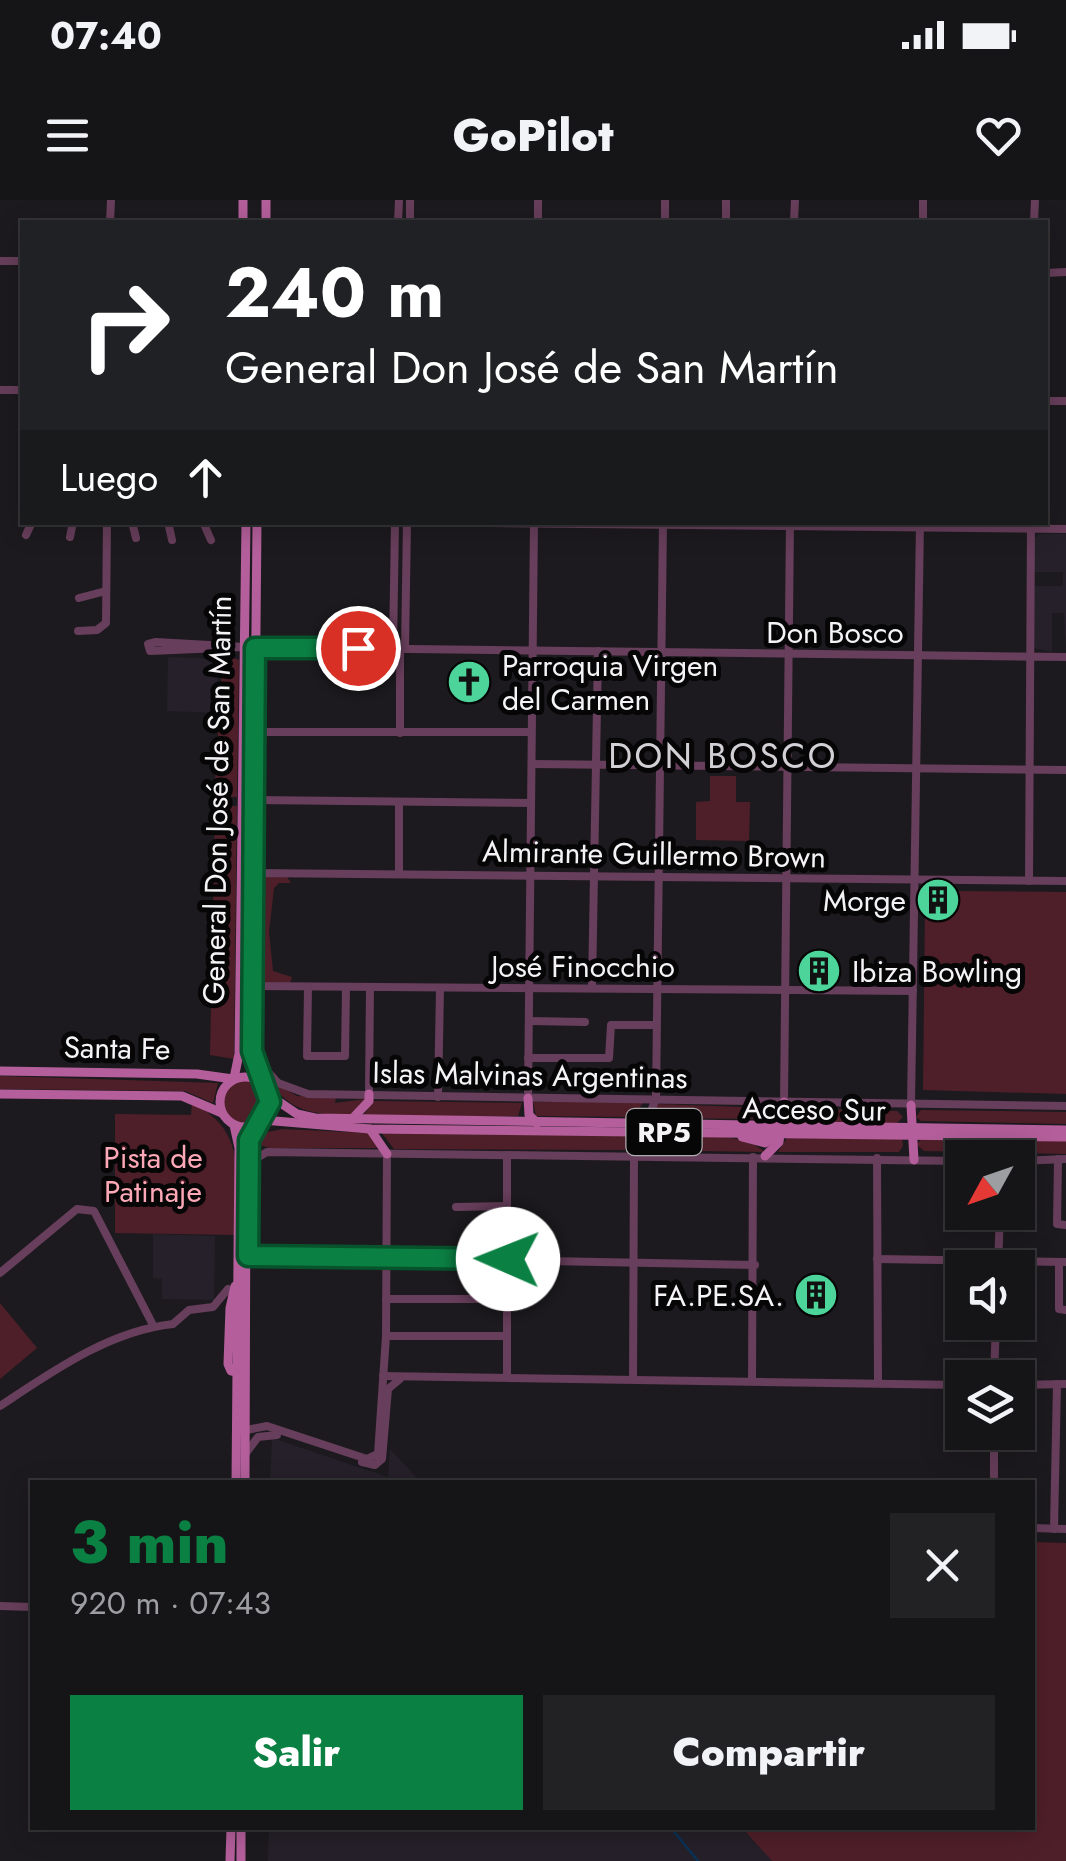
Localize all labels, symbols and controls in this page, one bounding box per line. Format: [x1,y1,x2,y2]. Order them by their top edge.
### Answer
text: 07:40 [50,8,162,63]
text: GoPilot [452,103,614,168]
icon: menu [40,108,95,163]
icon: heart [971,108,1026,163]
text: 240 m [225,242,445,343]
icon: right [60,260,190,390]
text: General Don José de San Martín [225,335,839,400]
text: Luego [60,450,158,505]
icon: ahead [178,450,233,505]
street label: General Don José de San Martín [192,595,242,1005]
pin [316,606,401,691]
street label: Don Bosco [766,611,904,654]
icon: arrive [331,621,386,676]
place label: Parroquia Virgen del Carmen [502,644,718,721]
church icon: Parroquia Virgen del Carmen [446,659,492,705]
district label: DON BOSCO [608,731,838,781]
street label: Almirante Guillermo Brown [482,830,826,878]
building icon: Morge [915,877,961,923]
place label: Morge [823,879,906,922]
street label: José Finocchio [487,945,675,988]
building icon: Ibiza Bowling [796,948,842,994]
place label: Ibiza Bowling [852,950,1022,993]
street label: Santa Fe [63,1026,171,1070]
street label: Islas Malvinas Argentinas [372,1051,688,1099]
street label: Acceso Sur [742,1086,887,1132]
road number: RP5 [626,1109,702,1155]
park label: Pista de Patinaje [103,1136,203,1213]
north arrow [945,1140,1035,1230]
map controls [945,1140,1035,1450]
position arrow [456,1207,560,1311]
button: sound [945,1250,1035,1340]
building icon: FA.PE.SA. [793,1272,839,1318]
place label: FA.PE.SA. [653,1274,784,1317]
button: layers [945,1360,1035,1450]
text: 3 min [70,1499,229,1586]
button: close [890,1513,995,1618]
text: 920 m · 07:43 [70,1580,271,1626]
button: Salir [70,1695,523,1810]
button: Compartir [543,1695,995,1810]

